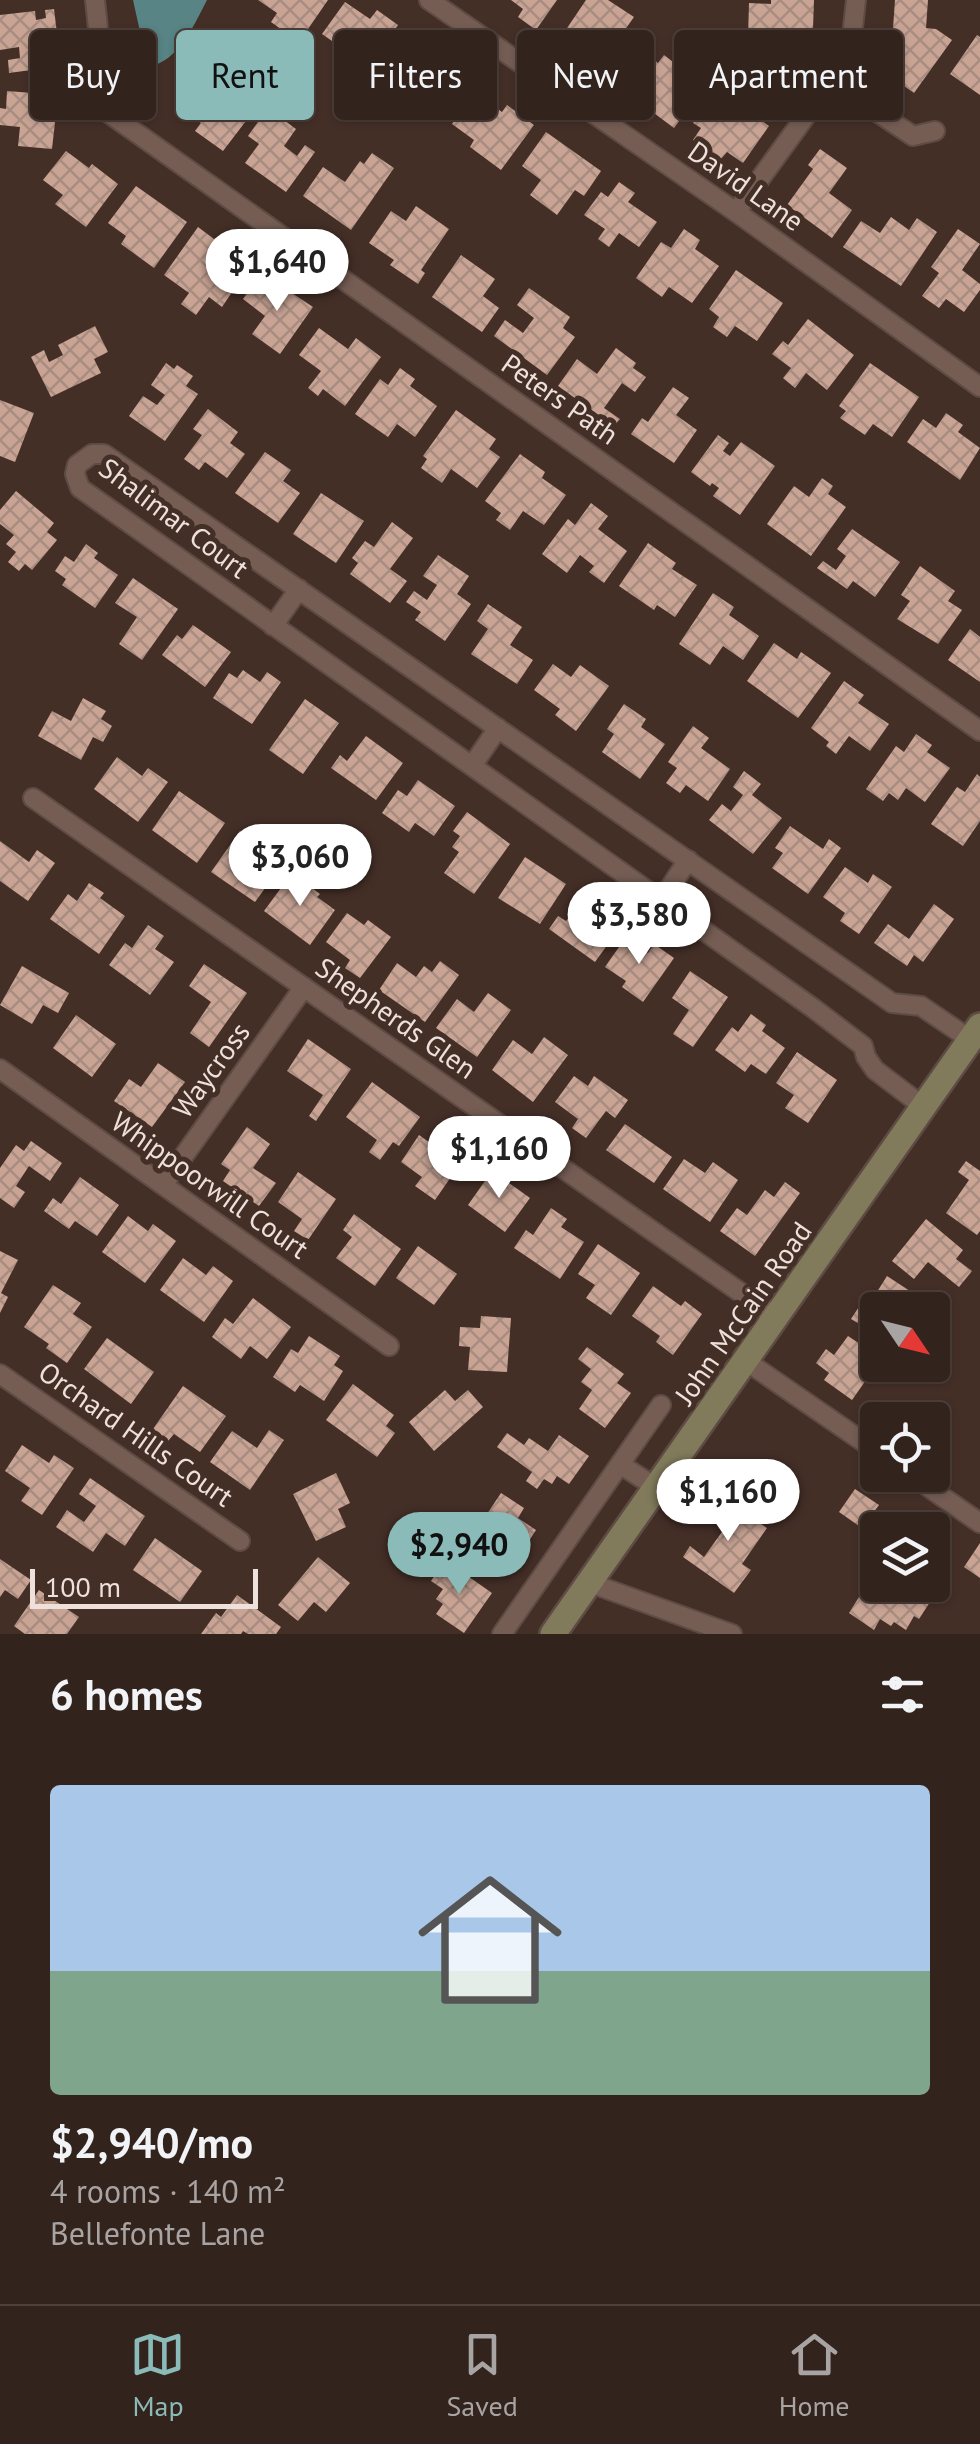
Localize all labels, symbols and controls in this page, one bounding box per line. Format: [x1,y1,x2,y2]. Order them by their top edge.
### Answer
chip: Buy [30,30,156,120]
chip: Rent [176,30,314,120]
chip: Filters [334,30,497,120]
chip: New [517,30,654,120]
chip: Apartment [674,30,903,120]
street label: David Lane [681,132,811,239]
pin: $1,640 [196,229,358,314]
text: $1,640 [228,240,326,282]
street label: Peters Path [495,345,626,452]
street label: Shalimar Court [92,449,257,586]
pin: $3,060 [219,824,381,909]
text: $3,060 [251,835,349,877]
pin: $3,580 [558,882,720,967]
text: $3,580 [590,893,688,935]
street label: Shepherds Glen [309,949,484,1087]
street label: Waycross [163,1015,258,1125]
street label: Whippoorwill Court [104,1103,317,1267]
pin: $1,160 [418,1116,580,1201]
text: $1,160 [450,1127,548,1169]
street label: John McCain Road [665,1214,819,1412]
north arrow [860,1292,950,1382]
map controls [860,1292,950,1602]
street label: Orchard Hills Court [32,1353,241,1515]
button: locate [860,1402,950,1492]
pin: $1,160 [647,1459,809,1544]
text: $1,160 [679,1470,777,1512]
pin: $2,940 [378,1512,540,1597]
button: layers [860,1512,950,1602]
text: $2,940 [410,1523,508,1565]
scale bar [30,1564,258,1608]
text: 100 m [45,1568,121,1605]
text: 6 homes [50,1667,203,1722]
icon: filters [875,1667,930,1722]
icon: home [400,1850,580,2030]
text: $2,940/mo [50,2115,253,2170]
text: 4 rooms · 140 m² [50,2170,286,2212]
text: Bellefonte Lane [50,2212,265,2254]
tab: Map [130,2327,185,2424]
tab: Saved [446,2327,518,2424]
tab: Home [779,2327,849,2424]

